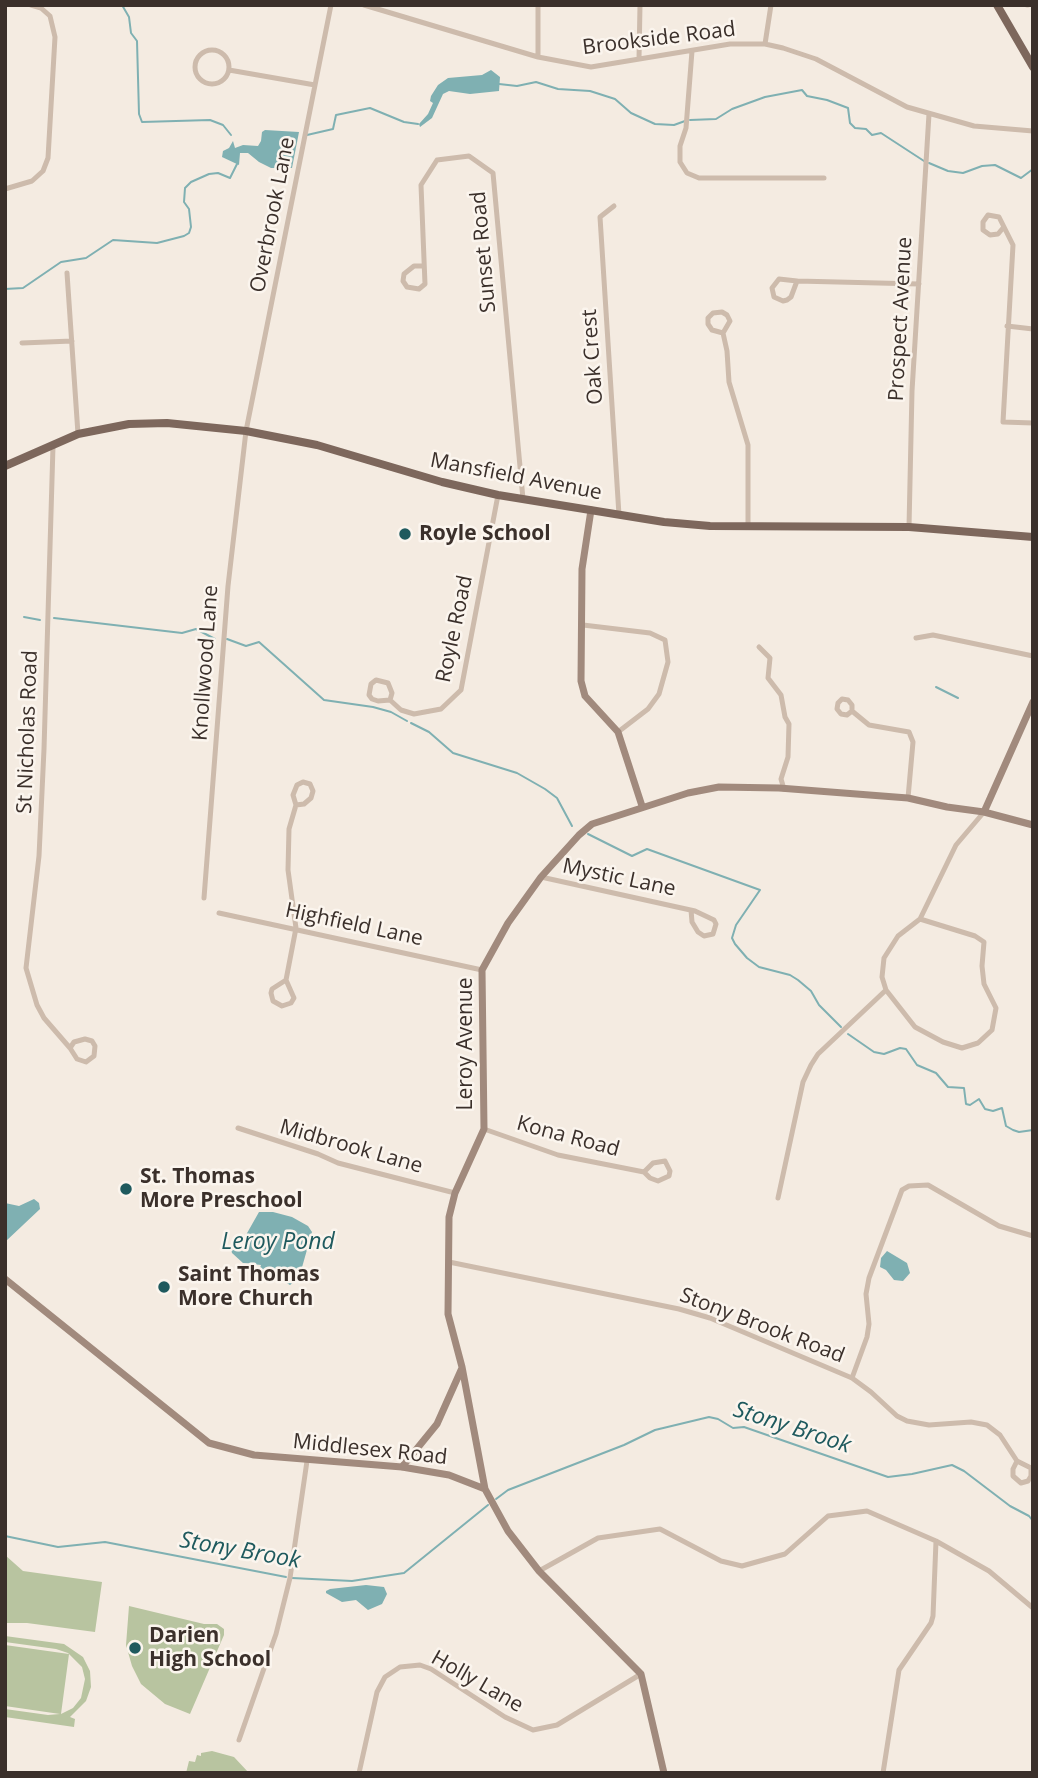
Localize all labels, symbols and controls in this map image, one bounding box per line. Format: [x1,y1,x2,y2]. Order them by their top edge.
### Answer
street label: Brookside Road [581,17,737,61]
street label: Overbrook Lane [246,135,300,295]
street label: Sunset Road [466,190,502,314]
street label: Prospect Avenue [884,236,918,402]
street label: Oak Crest [577,308,609,406]
street label: Mansfield Avenue [428,448,604,506]
place label: Royle School [419,521,551,547]
marker: Royle School [397,526,413,542]
street label: Royle Road [431,573,479,685]
street label: Knollwood Lane [188,584,224,742]
street label: St Nicholas Road [13,650,43,814]
street label: Mystic Lane [560,854,678,902]
street label: Highfield Lane [283,898,425,952]
street label: Leroy Avenue [453,977,479,1111]
street label: Kona Road [514,1111,622,1163]
street label: Midbrook Lane [277,1115,425,1179]
place label: St. Thomas More Preschool [140,1164,303,1214]
marker: St. Thomas More Preschool [118,1181,134,1197]
water label: Leroy Pond [221,1228,335,1256]
place label: Saint Thomas More Church [178,1262,320,1312]
marker: Saint Thomas More Church [156,1279,172,1295]
street label: Stony Brook Road [676,1283,848,1369]
water label: Stony Brook [730,1396,854,1460]
street label: Middlesex Road [291,1429,449,1471]
water label: Stony Brook [178,1527,302,1575]
place label: Darien High School [149,1623,271,1673]
marker: Darien High School [127,1640,143,1656]
street label: Holly Lane [427,1646,527,1718]

